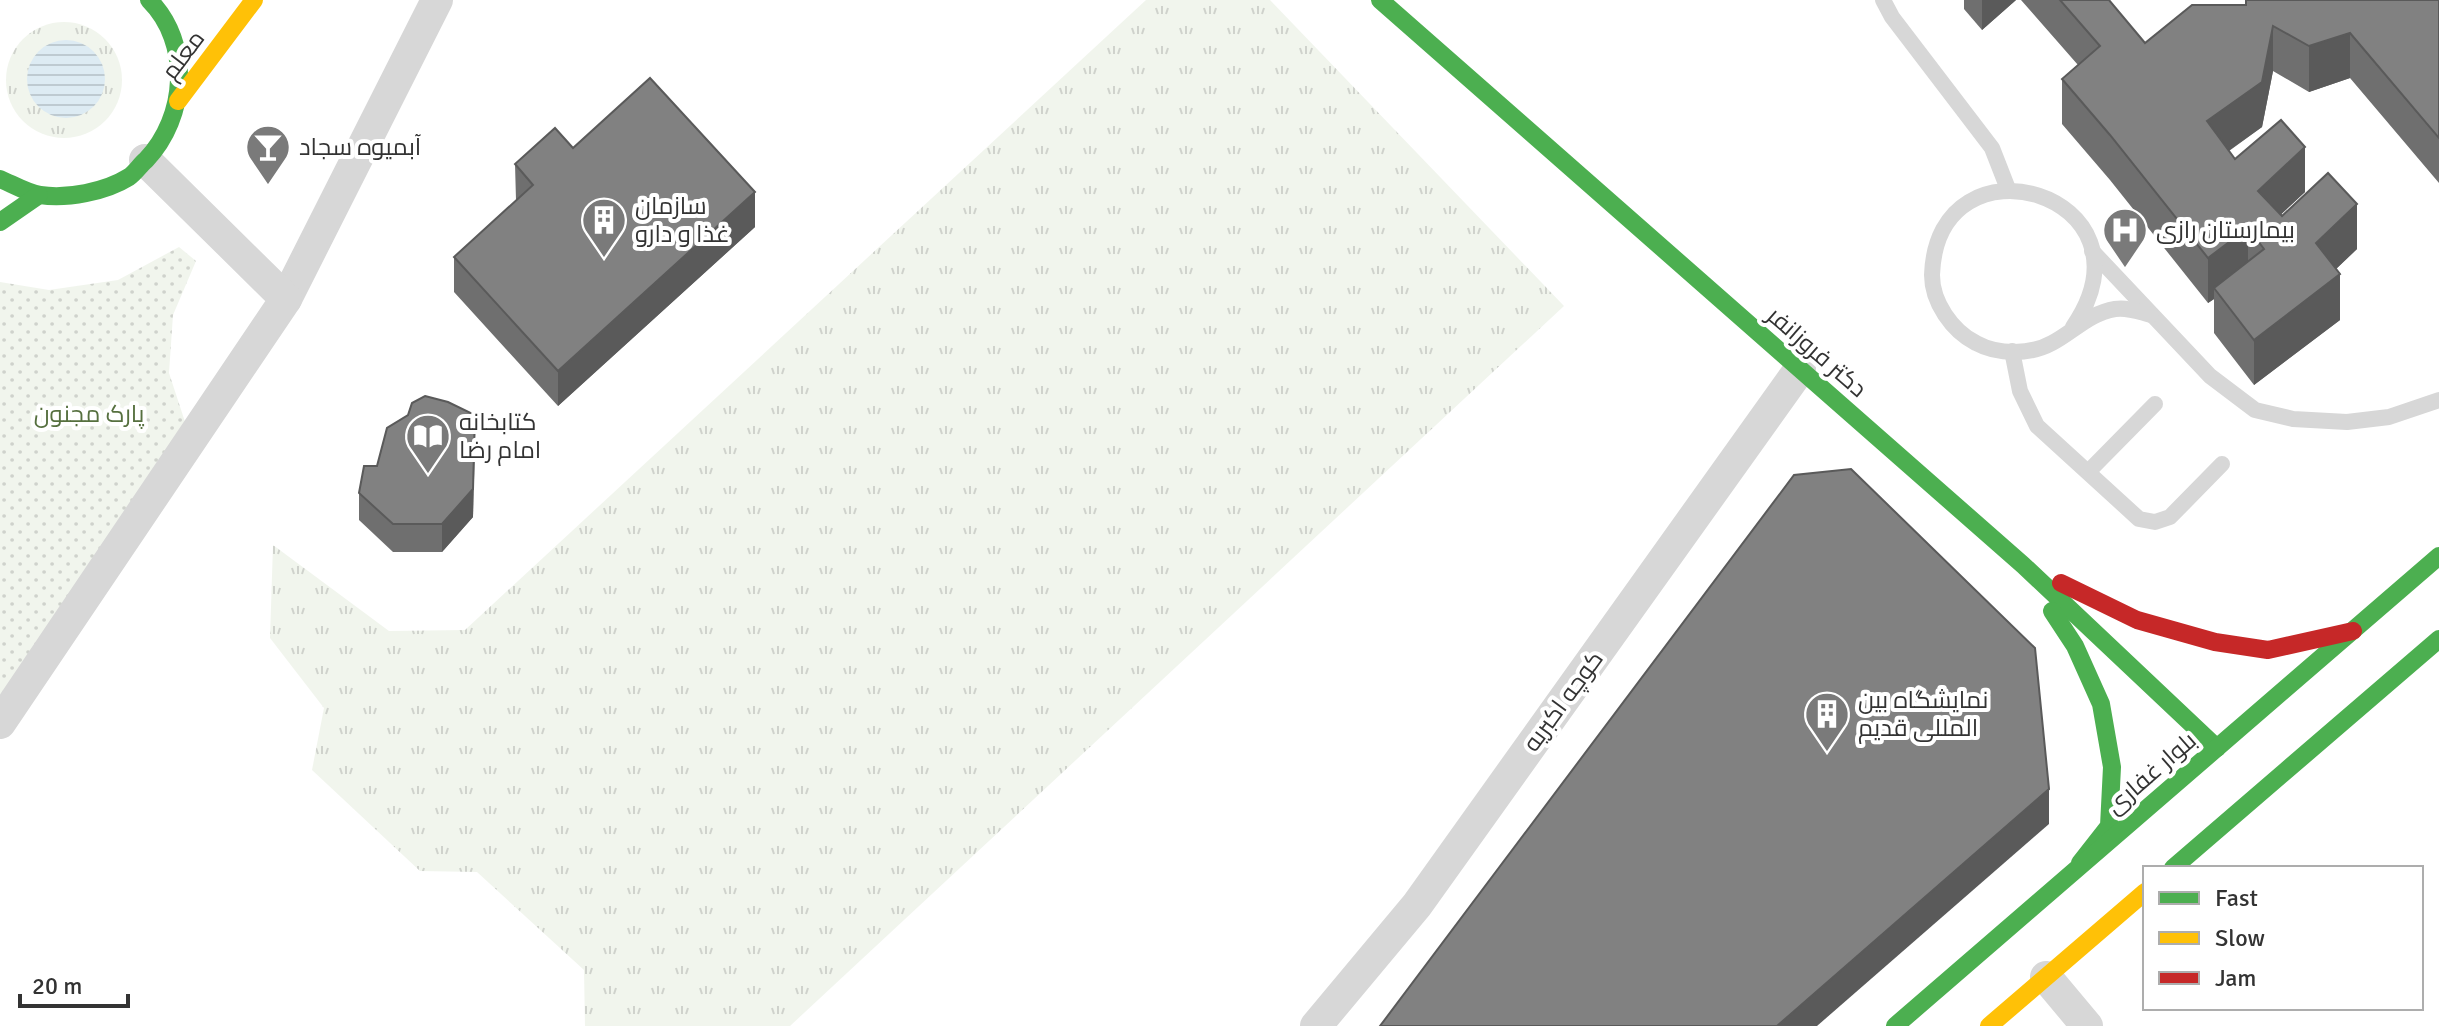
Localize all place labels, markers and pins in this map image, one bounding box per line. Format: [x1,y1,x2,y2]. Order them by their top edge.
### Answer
bar icon: آبمیوه سجاد [244,123,292,186]
place label: آبمیوه سجاد [299,132,422,162]
place label: سازمان غذا و دارو [635,191,730,249]
building icon: سازمان غذا و دارو [580,196,628,259]
hospital icon: بیمارستان رازی [2101,206,2149,269]
place label: بیمارستان رازی [2156,215,2295,245]
place label: کتابخانه امام رضا [459,407,541,466]
library icon: کتابخانه امام رضا [404,412,452,475]
place label: نمایشگاه بین المللی قدیم [1858,685,1988,744]
building icon: نمایشگاه بین المللی قدیم [1803,690,1851,753]

